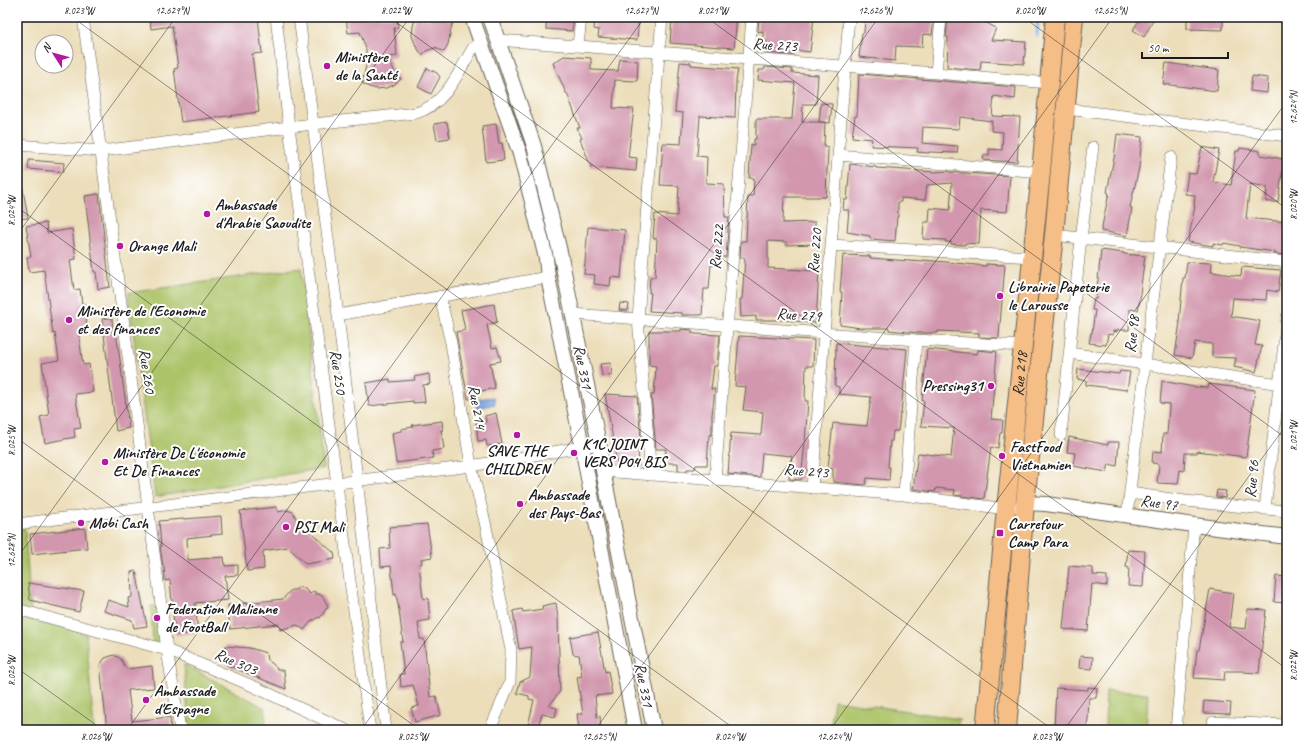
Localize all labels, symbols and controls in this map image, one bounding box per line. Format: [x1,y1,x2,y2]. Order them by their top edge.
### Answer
text: 8.023°W [64,4,96,17]
text: 12.629°N [155,4,191,17]
text: 8.022°W [381,4,413,17]
text: 12.627°N [624,4,660,17]
text: 8.021°W [698,4,730,17]
text: 12.626°N [858,4,894,17]
text: 8.020°W [1015,4,1047,17]
text: 12.625°N [1093,4,1129,17]
street label: Rue 273 [752,33,800,57]
north arrow [34,34,74,74]
scale bar [1142,34,1228,60]
text: N [38,39,55,55]
text: 50 m [1148,40,1170,56]
place label: Ministère de la Santé [335,47,399,85]
marker: Ministère de la Santé [322,61,332,71]
text: 12.624°N [1287,89,1300,125]
text: 8.020°W [1287,188,1300,220]
text: 8.024°W [5,194,18,226]
place label: Ambassade d'Arabie Saoudite [215,195,312,233]
marker: Ambassade d'Arabie Saoudite [202,209,212,219]
street label: Rue 222 [705,222,729,270]
street label: Rue 220 [803,226,827,274]
place label: Orange Mali [128,236,197,256]
marker: Orange Mali [115,241,125,251]
place label: Librairie Papeterie le Larousse [1008,277,1110,315]
marker: Librairie Papeterie le Larousse [995,291,1005,301]
place label: Ministère de l'Economie et des finances [77,301,206,339]
street label: Rue 279 [776,303,824,327]
street label: Rue 98 [1120,312,1144,354]
marker: Ministère de l'Economie et des finances [64,315,74,325]
street label: Rue 331 [569,343,597,392]
street label: Rue 260 [134,347,160,396]
street label: Rue 250 [325,348,351,397]
street label: Rue 218 [1008,349,1032,397]
place label: Pressing31 [923,376,985,396]
marker: Pressing31 [986,381,996,391]
street label: Rue 214 [463,383,491,433]
text: 8.021°W [1287,419,1300,451]
text: 8.025°W [5,424,18,456]
marker: SAVE THE CHILDREN [512,430,522,440]
place label: K1C JOINT VERS P04 BIS [582,434,669,472]
place label: FastFood Vietnamien [1010,437,1071,475]
place label: SAVE THE CHILDREN [484,441,552,479]
place label: Ministère De L'économie Et De Finances [113,443,246,481]
marker: K1C JOINT VERS P04 BIS [569,448,579,458]
marker: FastFood Vietnamien [997,451,1007,461]
marker: Ministère De L'économie Et De Finances [100,457,110,467]
street label: Rue 293 [783,459,831,483]
street label: Rue 96 [1240,459,1264,499]
place label: Ambassade des Pays-Bas [528,485,601,523]
street label: Rue 97 [1139,490,1180,516]
marker: Ambassade des Pays-Bas [515,499,525,509]
place label: Mobi Cash [89,513,149,533]
place label: Carrefour Camp Para [1008,514,1069,552]
place label: PSI Mali [294,517,346,537]
marker: Mobi Cash [76,518,86,528]
marker: PSI Mali [281,522,291,532]
marker: Carrefour Camp Para [995,528,1005,538]
text: 12.628°N [5,532,18,568]
place label: Federation Malienne de FootBall [165,599,279,637]
marker: Federation Malienne de FootBall [152,613,162,623]
street label: Rue 303 [212,644,262,681]
text: 8.022°W [1287,649,1300,681]
text: 8.026°W [5,654,18,686]
street label: Rue 331 [630,661,658,710]
place label: Ambassade d'Espagne [154,681,217,719]
marker: Ambassade d'Espagne [141,695,151,705]
text: 8.026°W [81,730,113,743]
text: 8.025°W [398,730,430,743]
text: 12.625°N [582,730,618,743]
text: 8.024°W [715,730,747,743]
text: 12.624°N [817,730,853,743]
text: 8.023°W [1032,730,1064,743]

